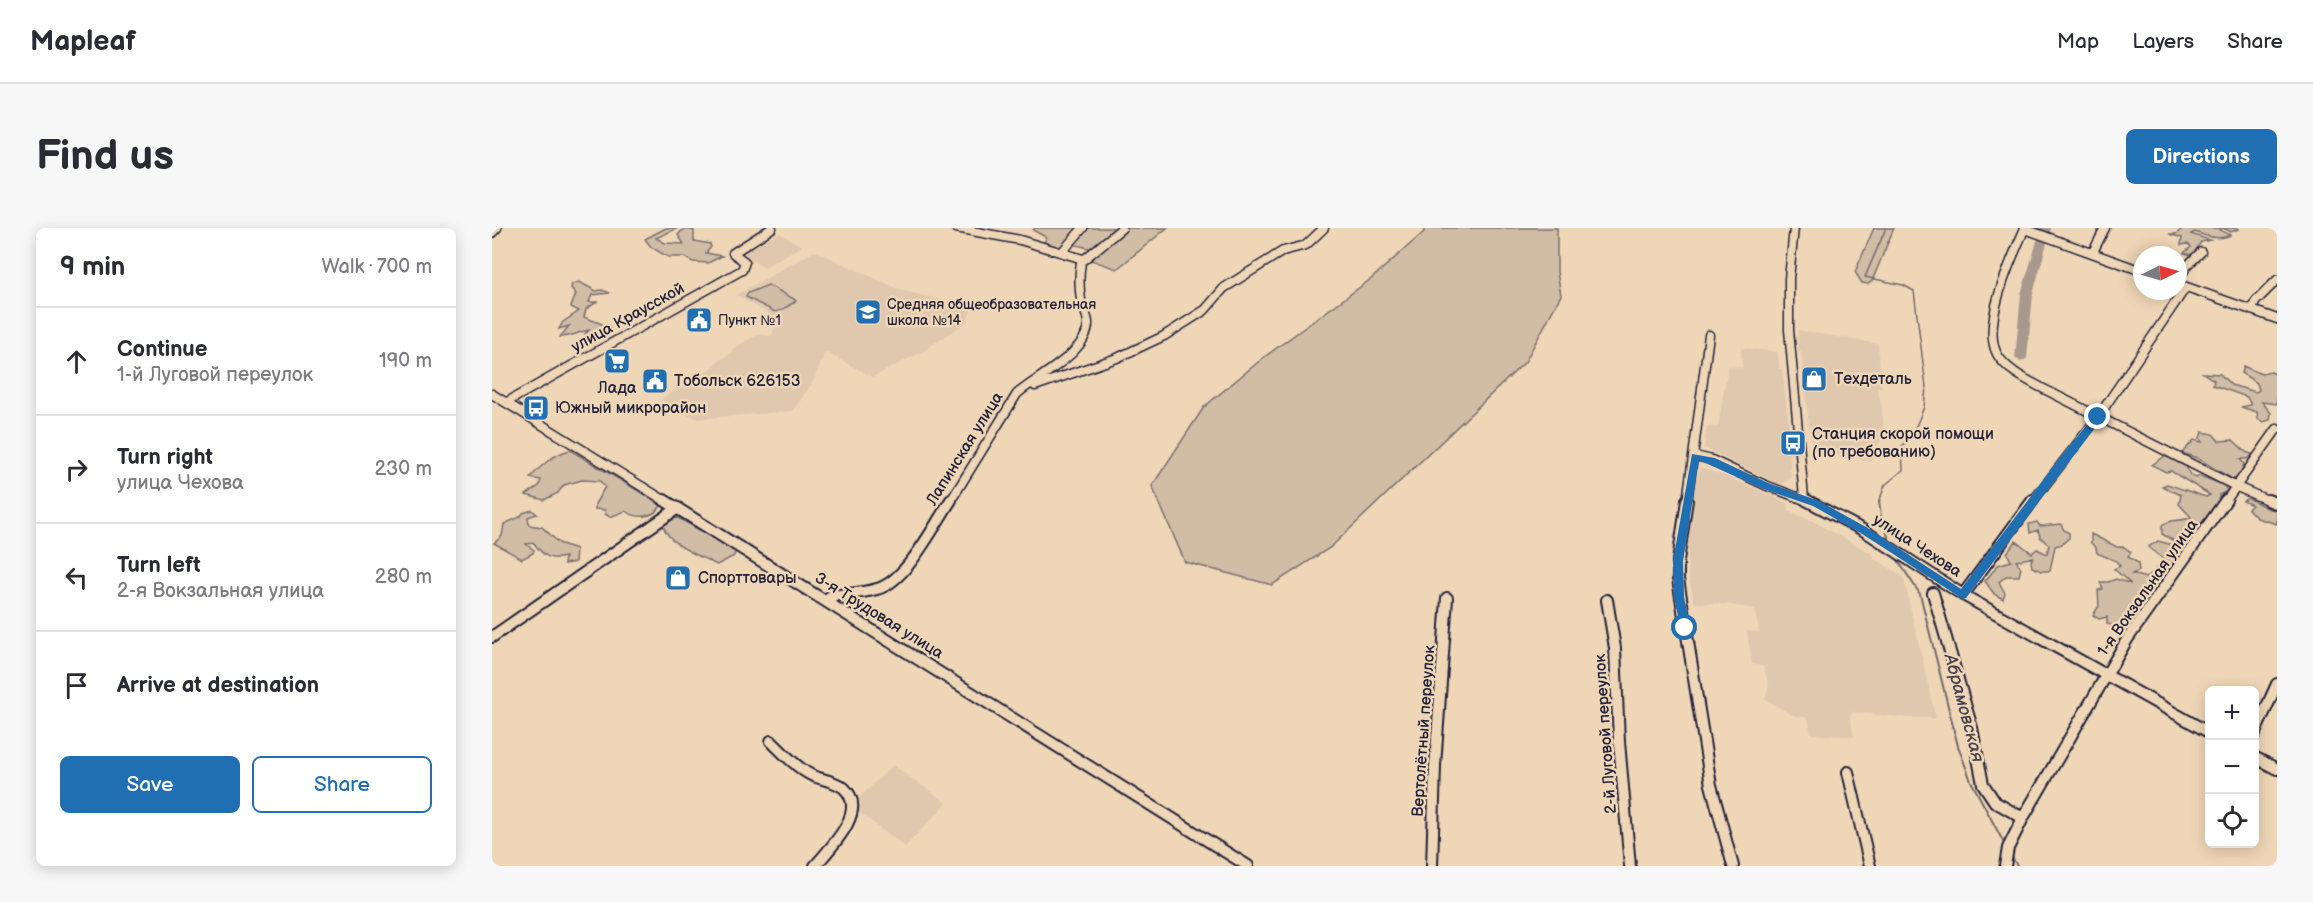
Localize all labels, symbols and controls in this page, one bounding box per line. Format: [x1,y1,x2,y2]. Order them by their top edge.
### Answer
text: Mapleaf [30,25,136,58]
text: Map [2057,29,2099,54]
text: Layers [2132,29,2194,54]
text: Share [2227,29,2283,54]
button: Directions [2126,129,2277,184]
text: Find us [36,131,174,182]
north arrow [2133,246,2187,300]
text: 9 min [60,252,125,283]
text: Walk · 700 m [322,255,432,279]
street label: улица Краусской [568,279,688,357]
place label: Средняя общеобразовательная школа №14 [887,296,1096,329]
school or university icon: Средняя общеобразовательная школа №14 [853,297,883,327]
public building icon: Пункт №1 [684,305,714,335]
place label: Пункт №1 [718,312,781,329]
text: Continue [117,336,207,363]
icon: ahead [60,345,93,378]
supermarket icon: Лада [602,346,632,376]
text: 190 m [379,349,432,373]
text: 1-й Луговой переулок [117,363,313,387]
shop icon: Техдеталь [1799,364,1829,394]
public building icon: Тобольск 626153 [640,366,670,396]
place label: Техдеталь [1834,370,1912,389]
place label: Тобольск 626153 [674,372,801,391]
place label: Лада [597,379,637,398]
street label: Лапинская улица [922,388,1008,510]
bus stop icon: Южный микрорайон [521,393,551,423]
place label: Южный микрорайон [555,399,706,418]
route end [2084,403,2110,429]
place label: Станция скорой помощи (по требованию) [1812,425,1994,462]
bus stop icon: Станция скорой помощи (по требованию) [1778,428,1808,458]
text: Turn right [117,444,213,471]
icon: right [60,453,93,486]
text: 230 m [375,457,432,481]
text: улица Чехова [117,471,244,495]
street label: улица Чехова [1869,510,1965,582]
street label: 1-я Вокзальная улица [2094,516,2203,660]
text: Turn left [117,552,201,579]
icon: left [60,561,93,594]
shop icon: Спорттовары [663,563,693,593]
text: 280 m [375,565,432,589]
place label: Спорттовары [698,569,796,588]
street label: 3-я Трудовая улица [811,569,947,664]
text: 2-я Вокзальная улица [117,579,324,603]
route start [1671,614,1697,640]
street label: Вертолётный переулок [1409,644,1440,817]
water label: Абрамовская [1939,651,1989,765]
street label: 2-й Луговой переулок [1591,653,1621,815]
icon: arrive [60,669,93,702]
text: Arrive at destination [117,672,319,699]
map controls [2205,686,2259,848]
button: + [2205,686,2259,740]
button: − [2205,740,2259,794]
button: Save [60,756,240,813]
button: Share [252,756,432,813]
button: locate [2205,794,2259,848]

